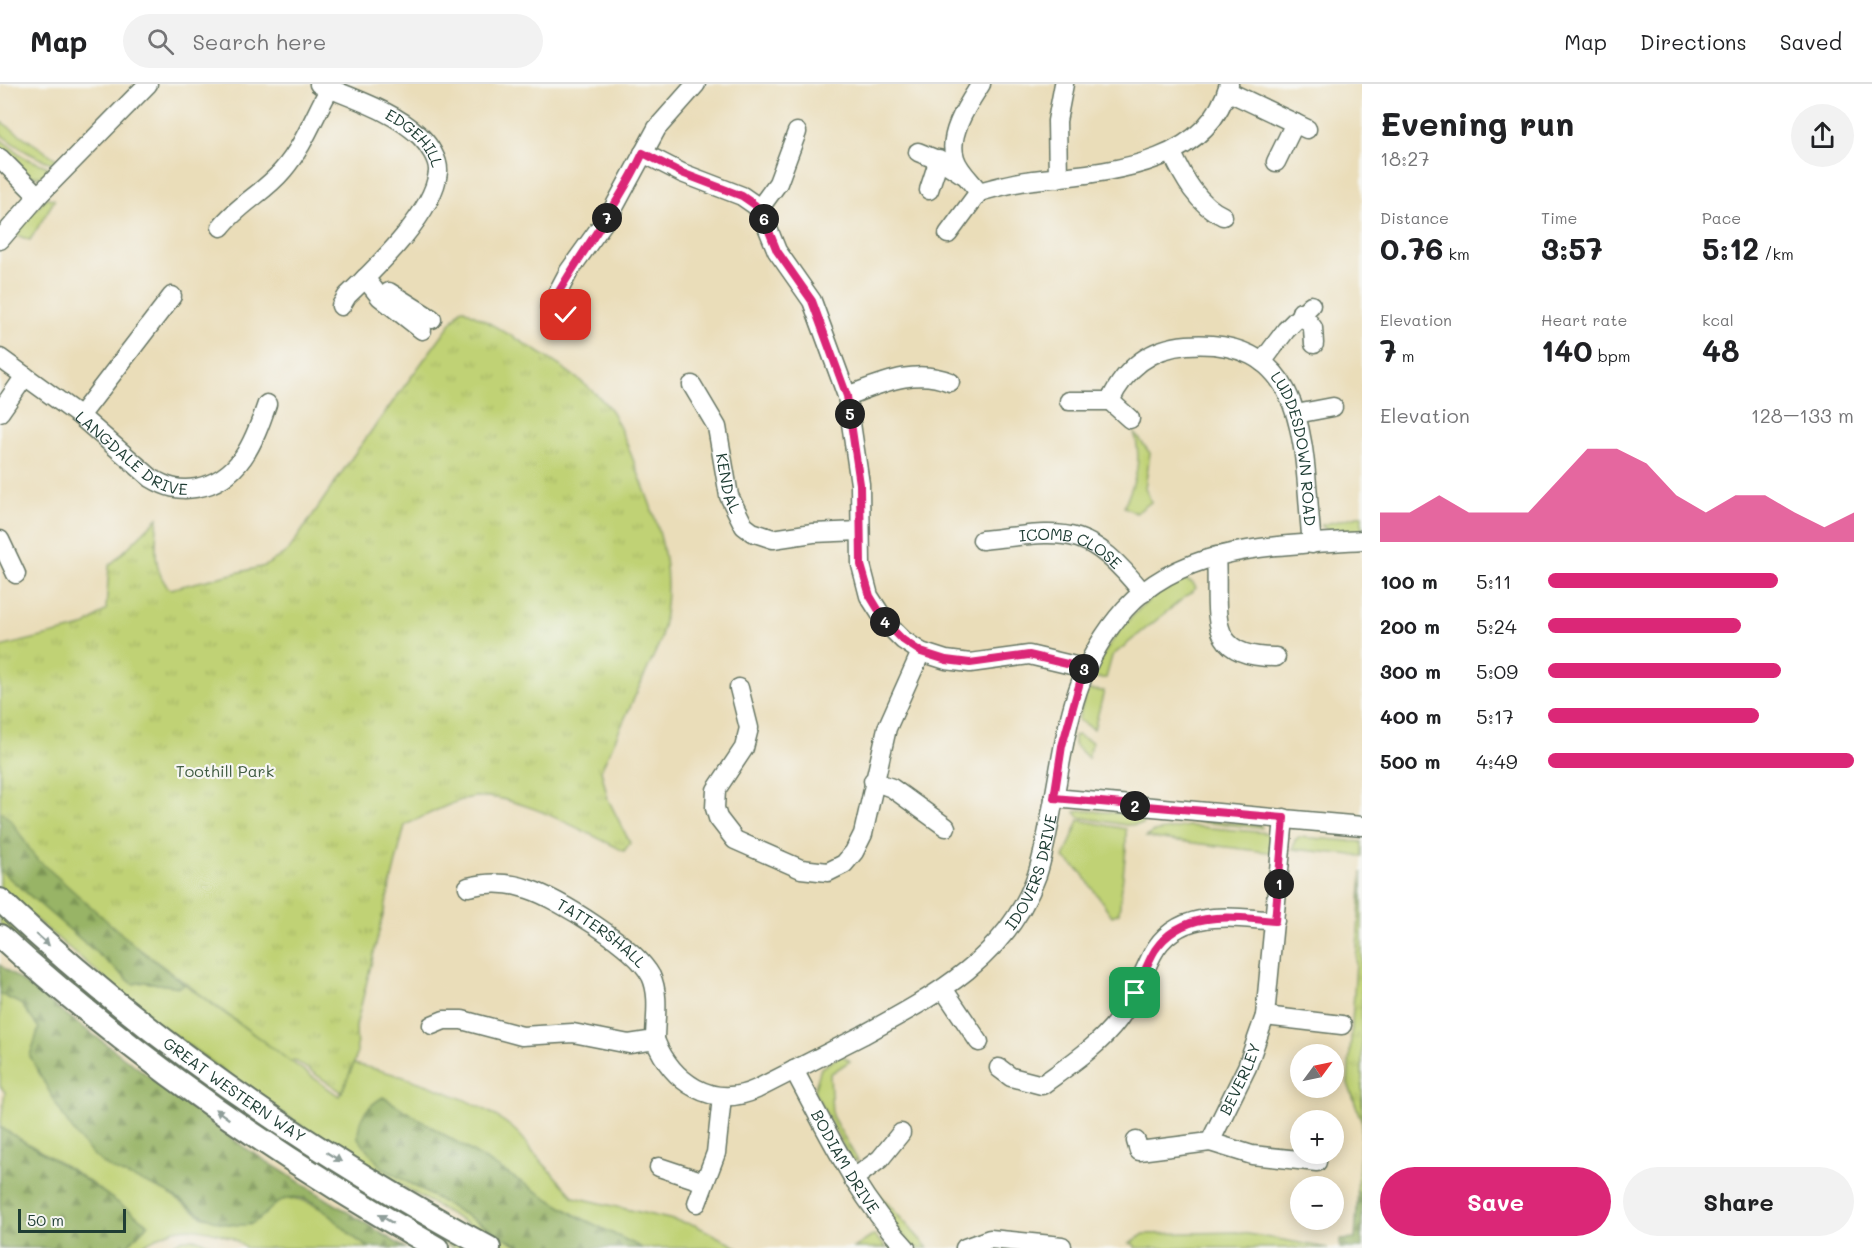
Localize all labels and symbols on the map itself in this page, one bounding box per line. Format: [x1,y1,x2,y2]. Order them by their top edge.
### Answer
street label: EDGEHILL [382,103,449,170]
pin: 7 [592,203,622,233]
pin: 6 [749,204,779,234]
pin [540,289,591,340]
street label: LUDDESDOWN ROAD [1267,367,1321,527]
pin: 5 [835,399,865,429]
street label: LANGDALE DRIVE [71,406,188,499]
street label: KENDAL [712,451,747,517]
street label: ICOMB CLOSE [1018,523,1127,573]
pin: 4 [870,607,900,637]
pin: 3 [1069,654,1099,684]
park label: Toothill Park [176,760,274,781]
pin: 2 [1120,791,1150,821]
street label: IDOVERS DRIVE [1000,812,1061,934]
pin: 1 [1264,869,1294,899]
street label: TATTERSHALL [553,893,652,972]
one-way arrow [35,933,50,946]
pin [1109,967,1160,1018]
street label: GREAT WESTERN WAY [159,1032,310,1147]
street label: BEVERLEY [1214,1040,1265,1118]
north arrow [1290,1044,1344,1098]
street label: BODIAM DRIVE [807,1106,885,1217]
one-way arrow [214,1108,230,1120]
one-way arrow [325,1152,342,1163]
scale bar [18,1206,126,1234]
one-way arrow [377,1214,394,1224]

